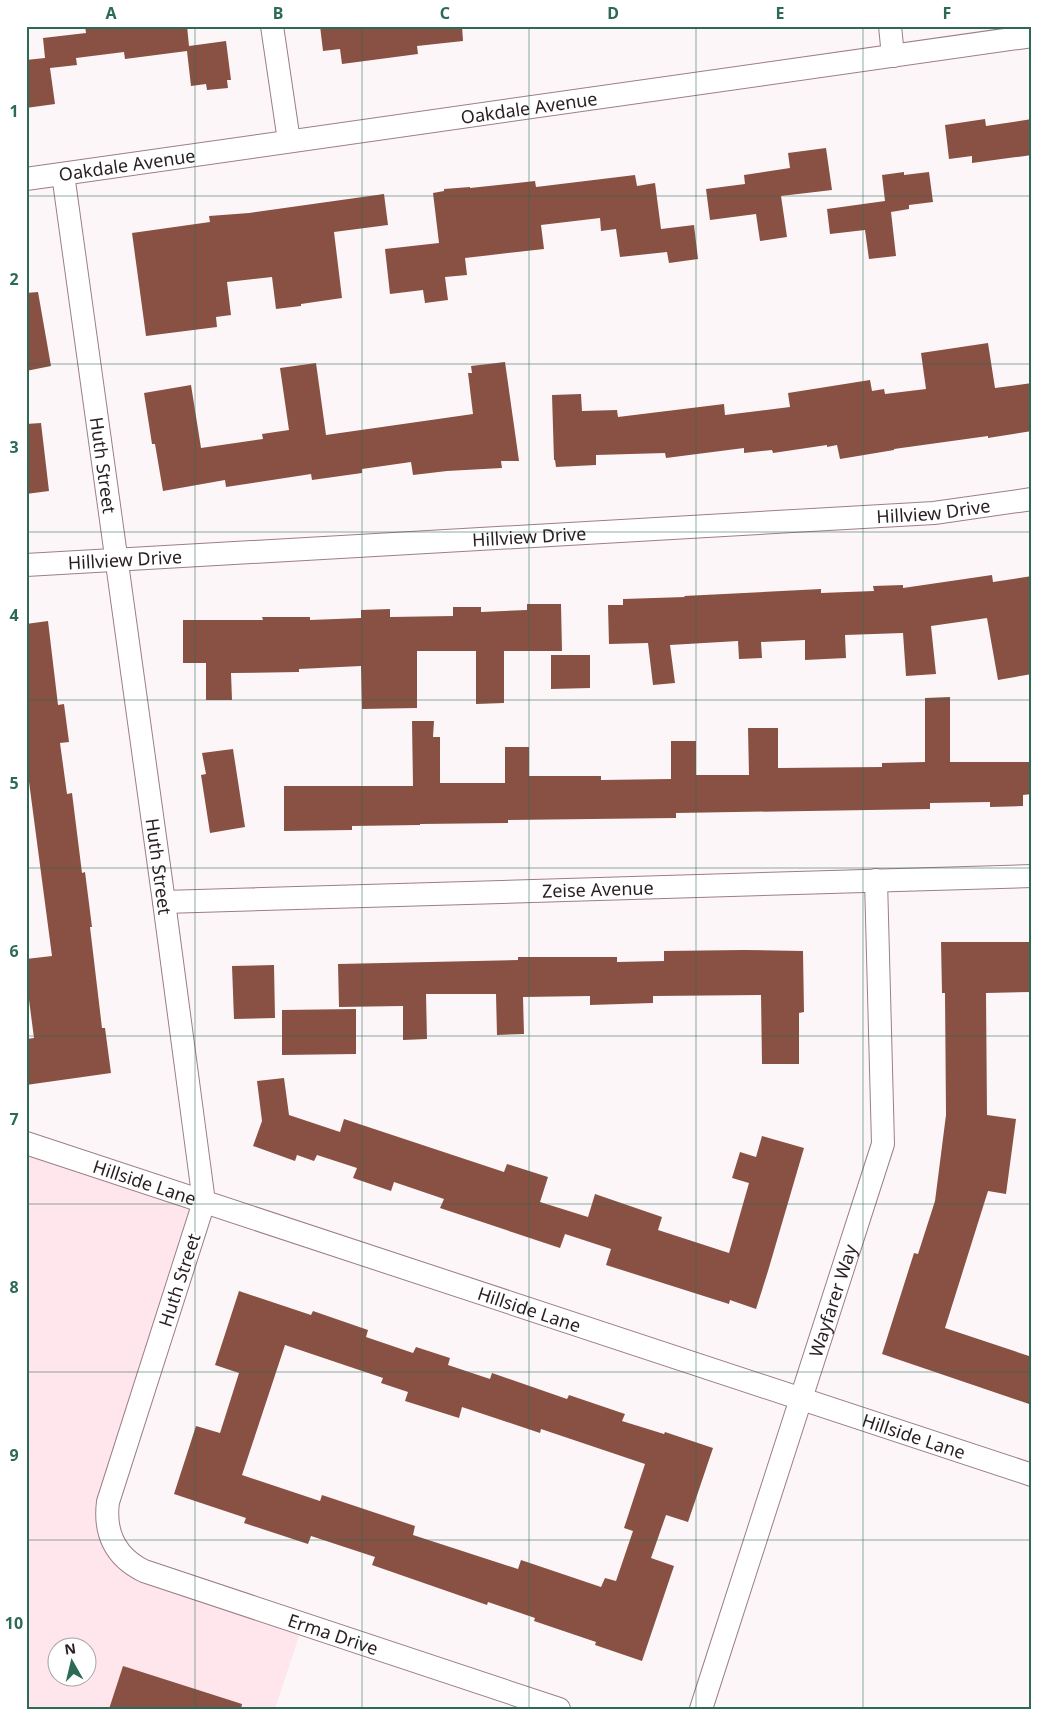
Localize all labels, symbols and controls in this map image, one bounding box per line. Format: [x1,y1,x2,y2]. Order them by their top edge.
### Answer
text: A [105,2,117,24]
text: B [273,2,283,24]
text: C [440,2,450,24]
text: D [607,2,619,24]
text: E [776,2,785,24]
text: F [943,2,951,24]
street label: Oakdale Avenue [459,86,599,129]
text: 1 [9,100,19,122]
street label: Oakdale Avenue [57,143,197,186]
text: 2 [9,268,19,290]
street label: Huth Street [85,415,122,515]
text: 3 [9,436,19,458]
street label: Hillview Drive [876,493,992,528]
street label: Hillview Drive [471,521,587,551]
street label: Hillview Drive [67,544,183,575]
text: 4 [9,604,19,626]
text: 5 [9,772,19,794]
street label: Huth Street [141,817,178,917]
street label: Zeise Avenue [542,875,654,903]
text: 6 [9,940,19,962]
text: 7 [9,1108,19,1130]
street label: Hillside Lane [90,1154,199,1210]
street label: Huth Street [153,1230,206,1330]
street label: Wayfarer Way [803,1241,862,1360]
text: 8 [9,1276,19,1298]
street label: Hillside Lane [475,1281,584,1337]
street label: Hillside Lane [859,1408,969,1464]
text: 9 [9,1444,19,1466]
street label: Erma Drive [285,1608,381,1660]
text: 10 [5,1612,23,1634]
north arrow [48,1638,98,1688]
text: N [63,1638,77,1659]

